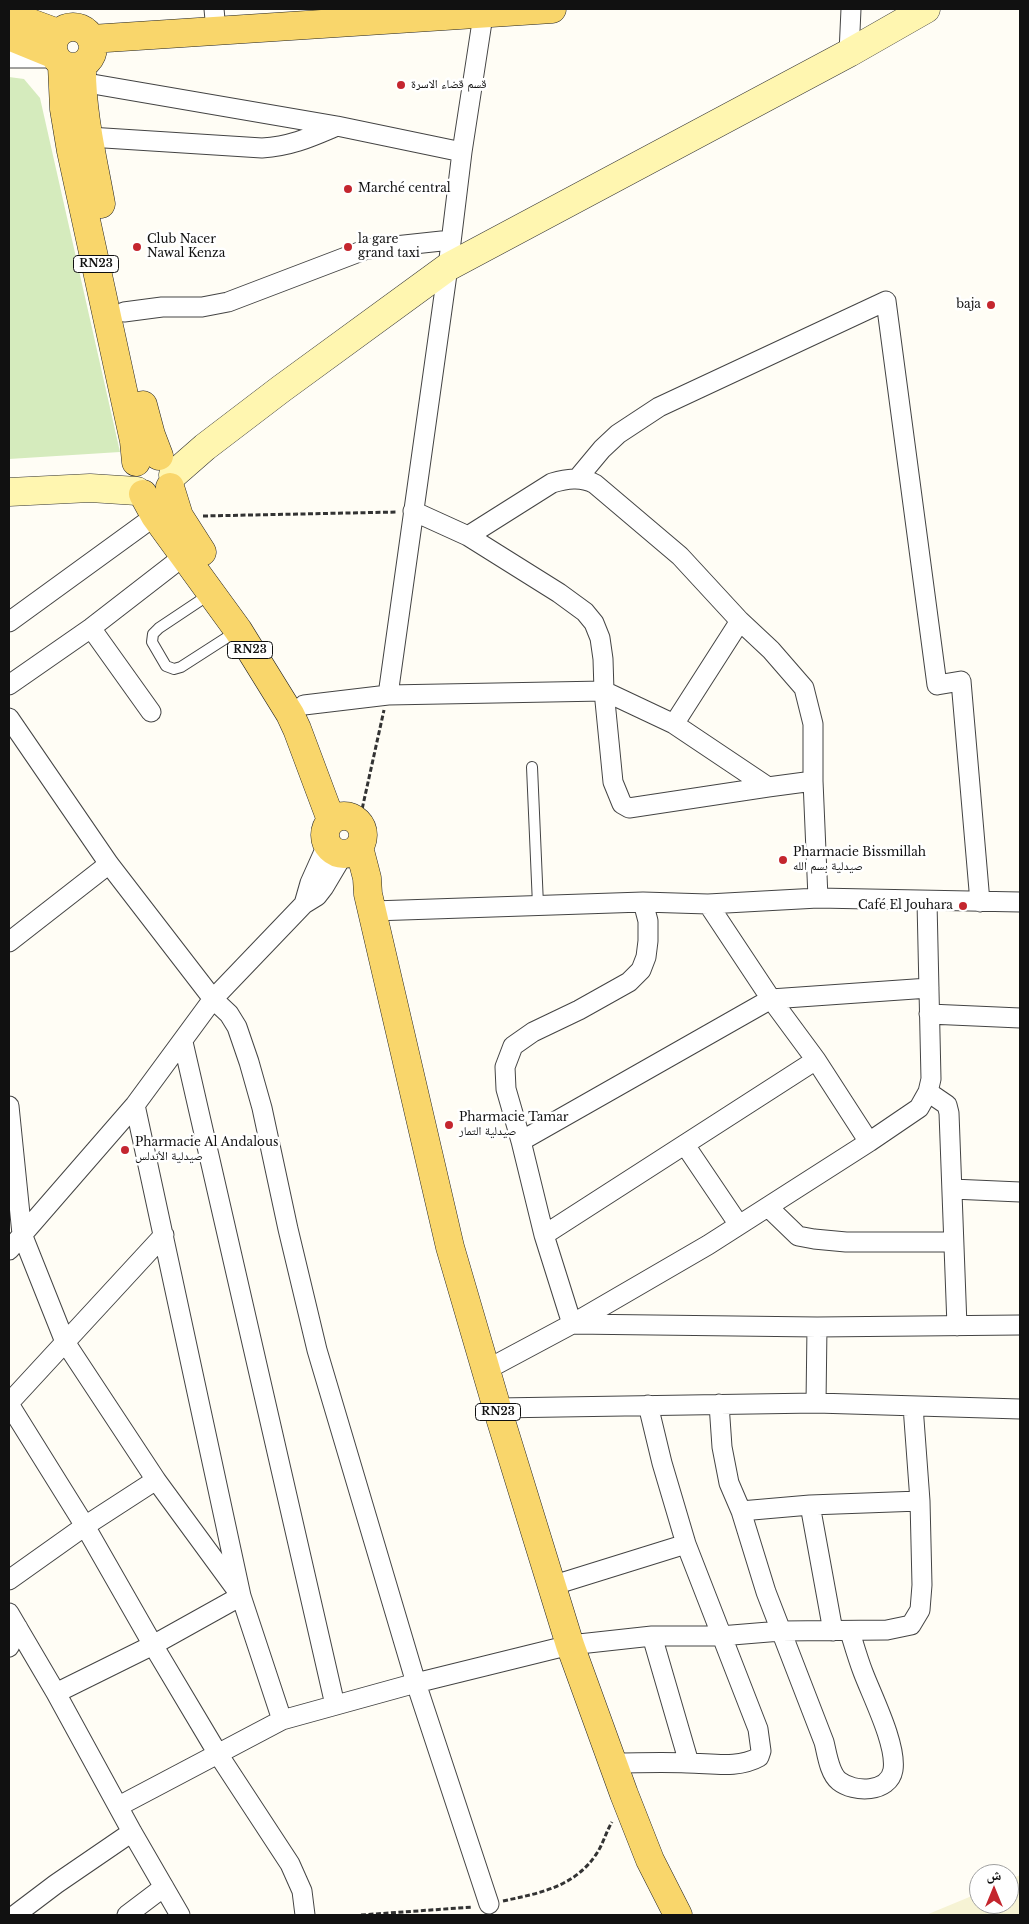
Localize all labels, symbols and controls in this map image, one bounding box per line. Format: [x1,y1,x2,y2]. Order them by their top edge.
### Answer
place label: قسم قضاء الاسرة [411,78,487,92]
marker: قسم قضاء الاسرة [395,79,407,91]
place label: Marché central [358,182,451,196]
marker: Marché central [342,183,354,195]
place label: Club Nacer Nawal Kenza [147,233,225,261]
place label: la gare grand taxi [358,233,420,261]
marker: Club Nacer Nawal Kenza [131,241,143,253]
marker: la gare grand taxi [342,241,354,253]
road number: RN23 [74,255,118,272]
place label: baja [956,298,981,312]
marker: baja [985,299,997,311]
road number: RN23 [228,642,272,658]
place label: Pharmacie Bissmillah صيدلية بسم الله [793,846,926,874]
marker: Pharmacie Bissmillah صيدلية بسم الله [777,854,789,866]
place label: Café El Jouhara [858,899,953,913]
marker: Café El Jouhara [957,900,969,912]
place label: Pharmacie Tamar صيدلية التمار [459,1111,569,1139]
marker: Pharmacie Tamar صيدلية التمار [443,1119,455,1131]
place label: Pharmacie Al Andalous صيدلية الأندلس [135,1136,278,1164]
marker: Pharmacie Al Andalous صيدلية الأندلس [119,1144,131,1156]
road number: RN23 [476,1404,520,1420]
north arrow [969,1864,1019,1914]
text: ش [987,1866,1001,1884]

